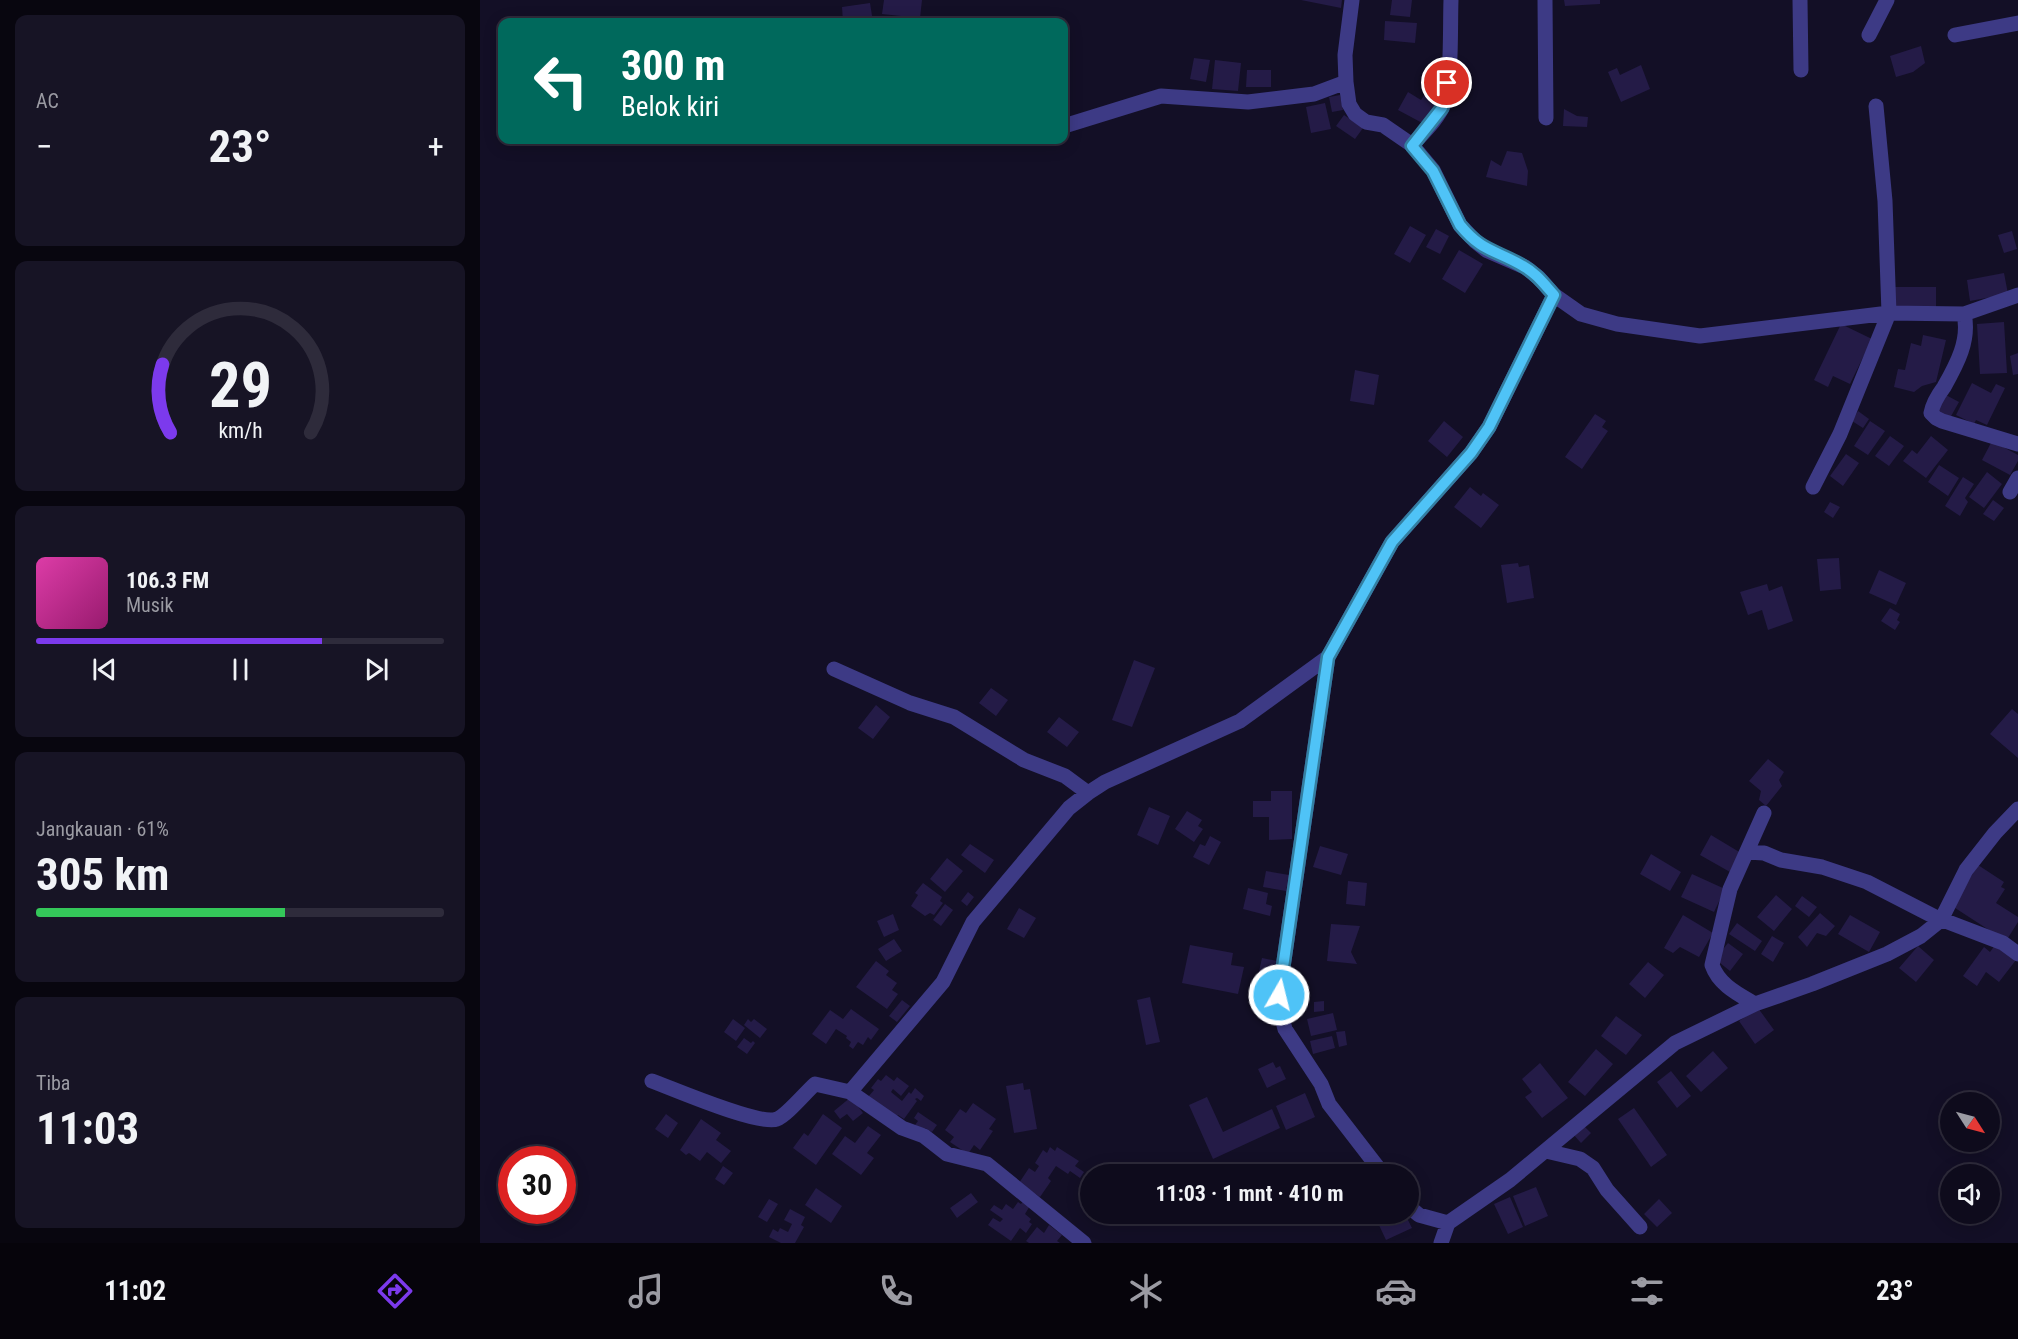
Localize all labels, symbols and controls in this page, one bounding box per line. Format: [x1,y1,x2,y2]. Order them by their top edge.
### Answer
text: 300 m [621,41,726,90]
icon: left [522,42,600,120]
pin [1421,57,1472,108]
icon: arrive [1430,66,1463,99]
text: AC [36,89,59,113]
text: Belok kiri [621,91,719,123]
text: 23° [209,120,272,173]
text: − [36,127,53,166]
text: + [428,127,444,166]
text: 29 [208,349,272,422]
text: km/h [218,418,262,443]
text: 106.3 FM [126,568,209,593]
text: Musik [126,593,174,617]
icon: previous [88,653,121,686]
icon: pause [224,653,257,686]
icon: next [360,653,393,686]
text: Jangkauan · 61% [36,817,169,841]
text: 305 km [36,848,169,901]
position arrow [1247,963,1311,1027]
text: Tiba [36,1071,70,1095]
north arrow [1940,1092,2000,1152]
map controls [1940,1092,2000,1224]
text: 11:03 [36,1102,139,1155]
speed limit sign: 30 [498,1146,576,1224]
button: sound [1940,1164,2000,1224]
text: 11:03 · 1 mnt · 410 m [1155,1181,1344,1206]
icon: directions [374,1270,416,1312]
icon: music [625,1270,667,1312]
icon: phone [875,1270,917,1312]
icon: climate [1125,1270,1167,1312]
icon: car [1375,1270,1417,1312]
icon: filters [1626,1270,1668,1312]
text: 11:02 [104,1275,166,1307]
text: 23° [1876,1275,1914,1307]

